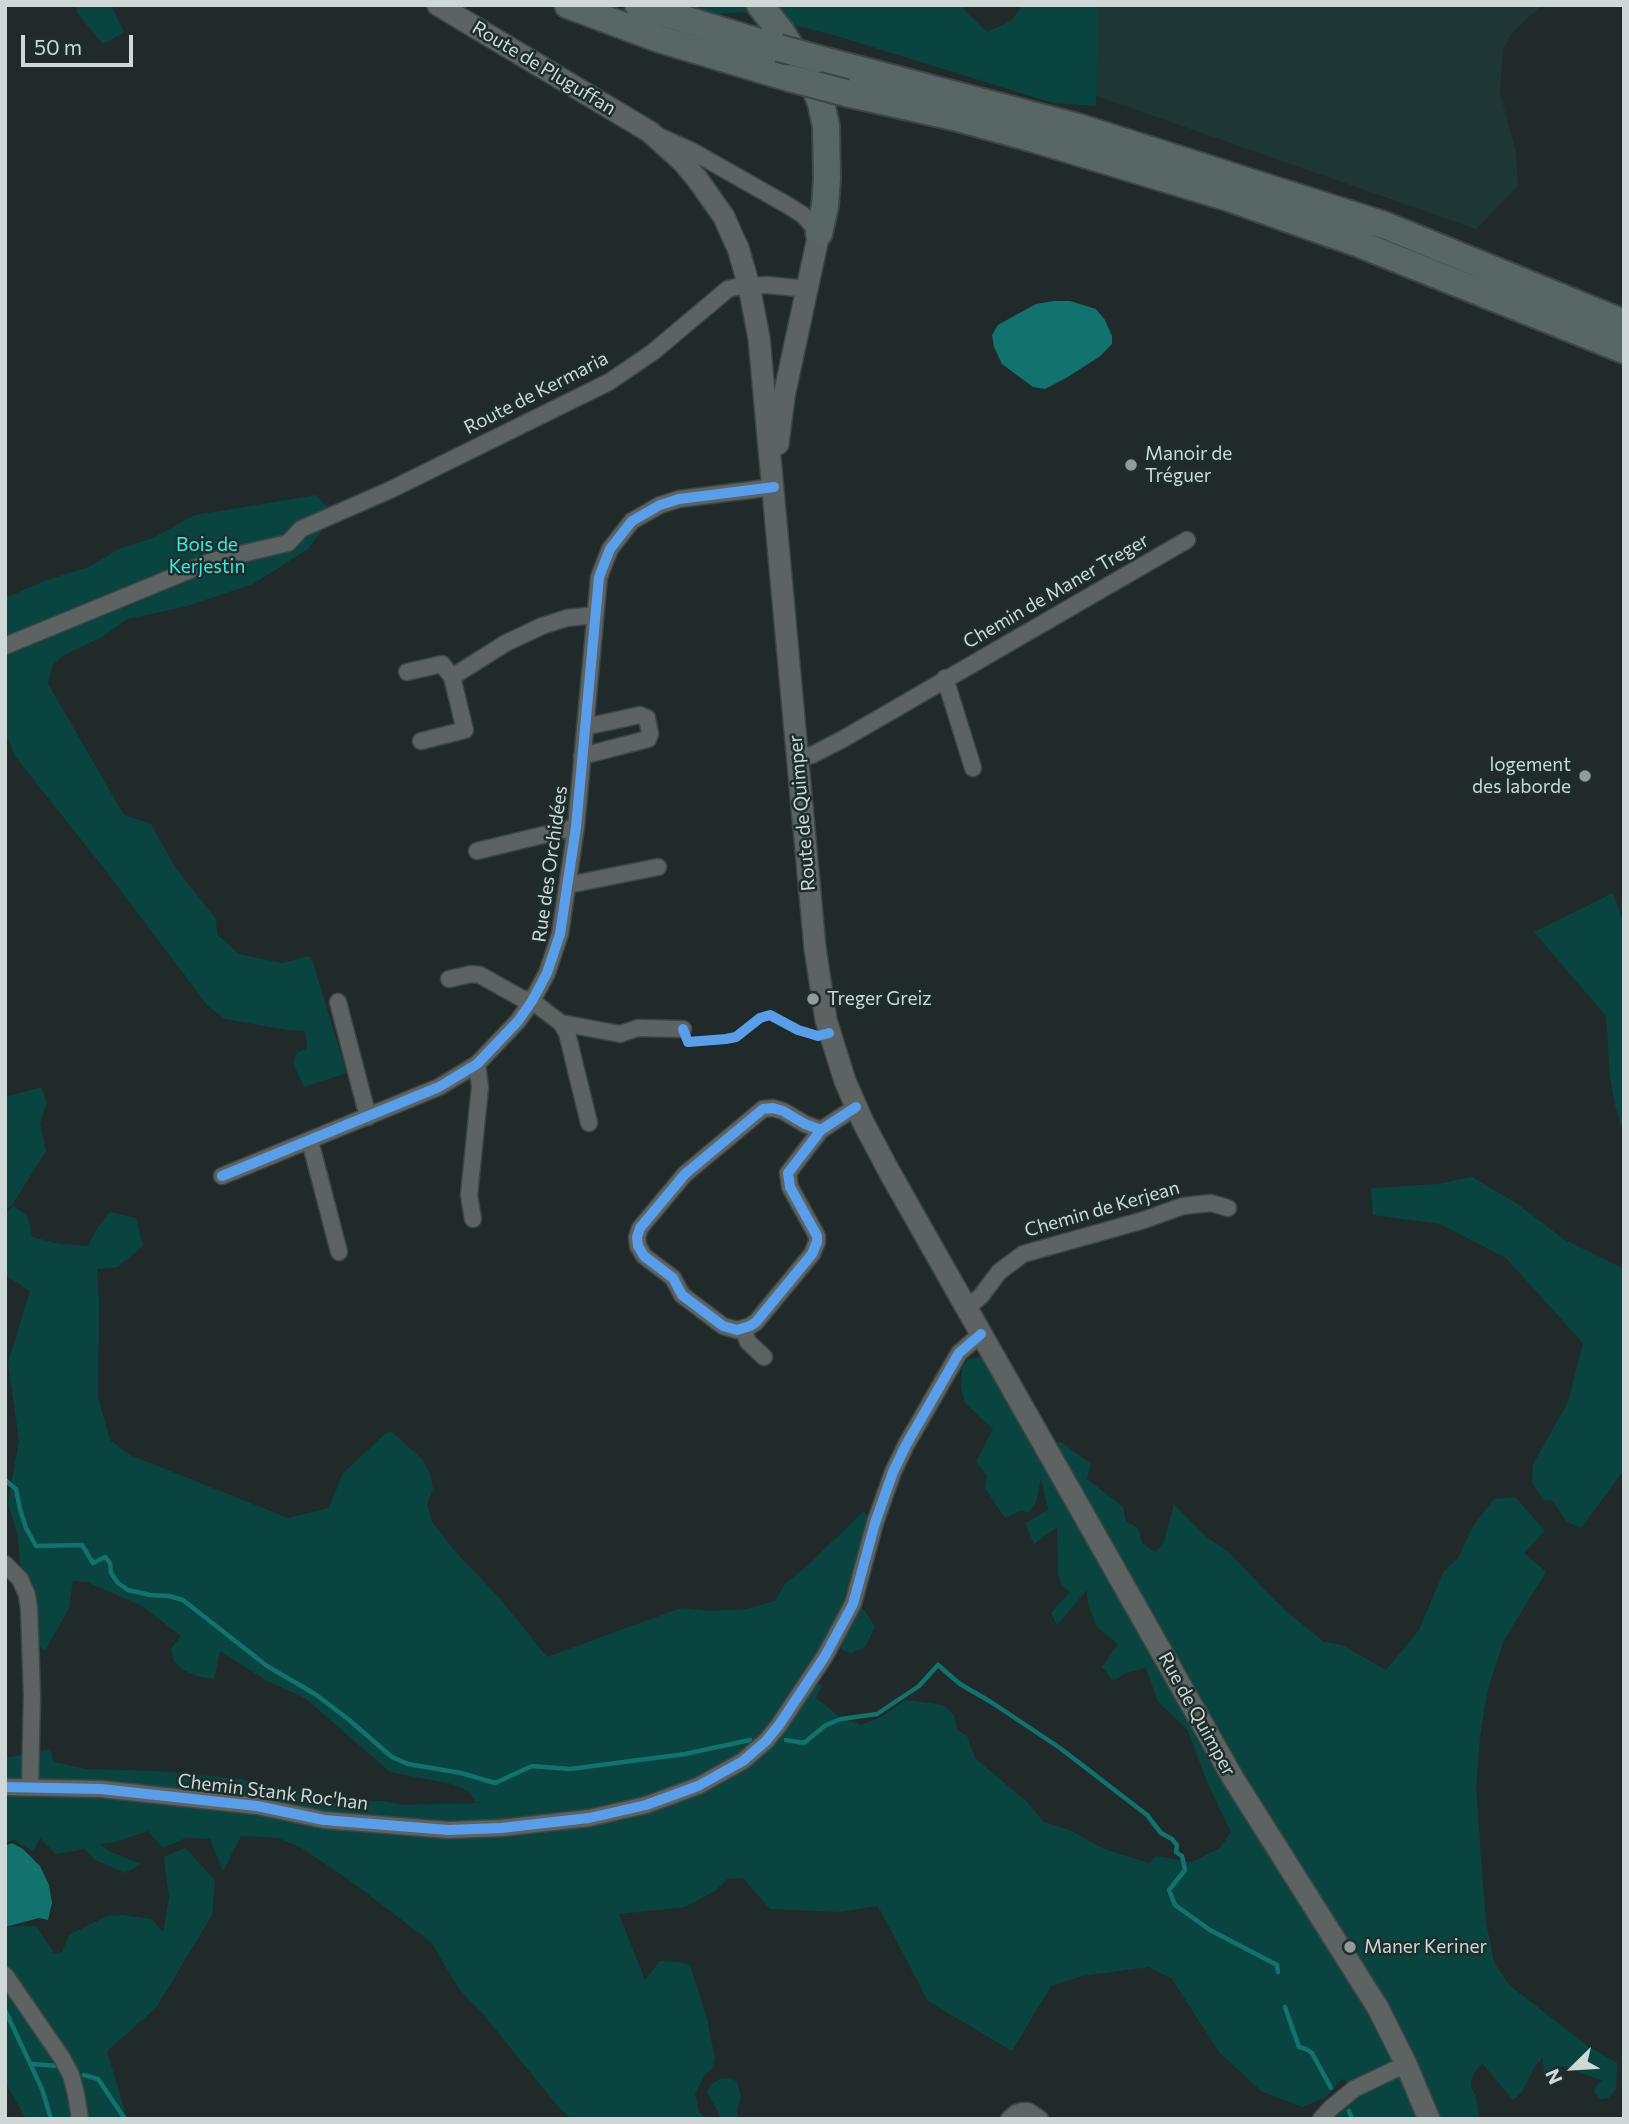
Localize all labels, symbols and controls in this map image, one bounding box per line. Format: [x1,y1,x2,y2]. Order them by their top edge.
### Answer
street label: Route de Pluguffan [468,16,620,120]
scale bar [24,21,136,65]
text: 50 m [34,34,82,59]
street label: Route de Kermaria [460,347,612,439]
place label: Manoir de Tréguer [1145,443,1232,487]
marker: Manoir de Tréguer [1123,457,1139,473]
street label: Chemin de Maner Treger [959,529,1153,653]
park label: Bois de Kerjestin [169,534,245,578]
street label: Route de Quimper [784,734,820,892]
place label: logement des laborde [1472,754,1571,798]
marker: logement des laborde [1577,768,1593,784]
street label: Rue des Orchidées [528,784,572,944]
place label: Treger Greiz [827,988,932,1010]
marker: Treger Greiz [805,991,821,1007]
street label: Chemin de Kerjean [1022,1176,1182,1242]
street label: Rue de Quimper [1154,1648,1240,1780]
street label: Chemin Stank Roc'han [176,1769,370,1815]
place label: Maner Keriner [1364,1936,1487,1958]
marker: Maner Keriner [1342,1939,1358,1955]
north arrow [1538,2033,1608,2103]
text: N [1540,2066,1567,2088]

